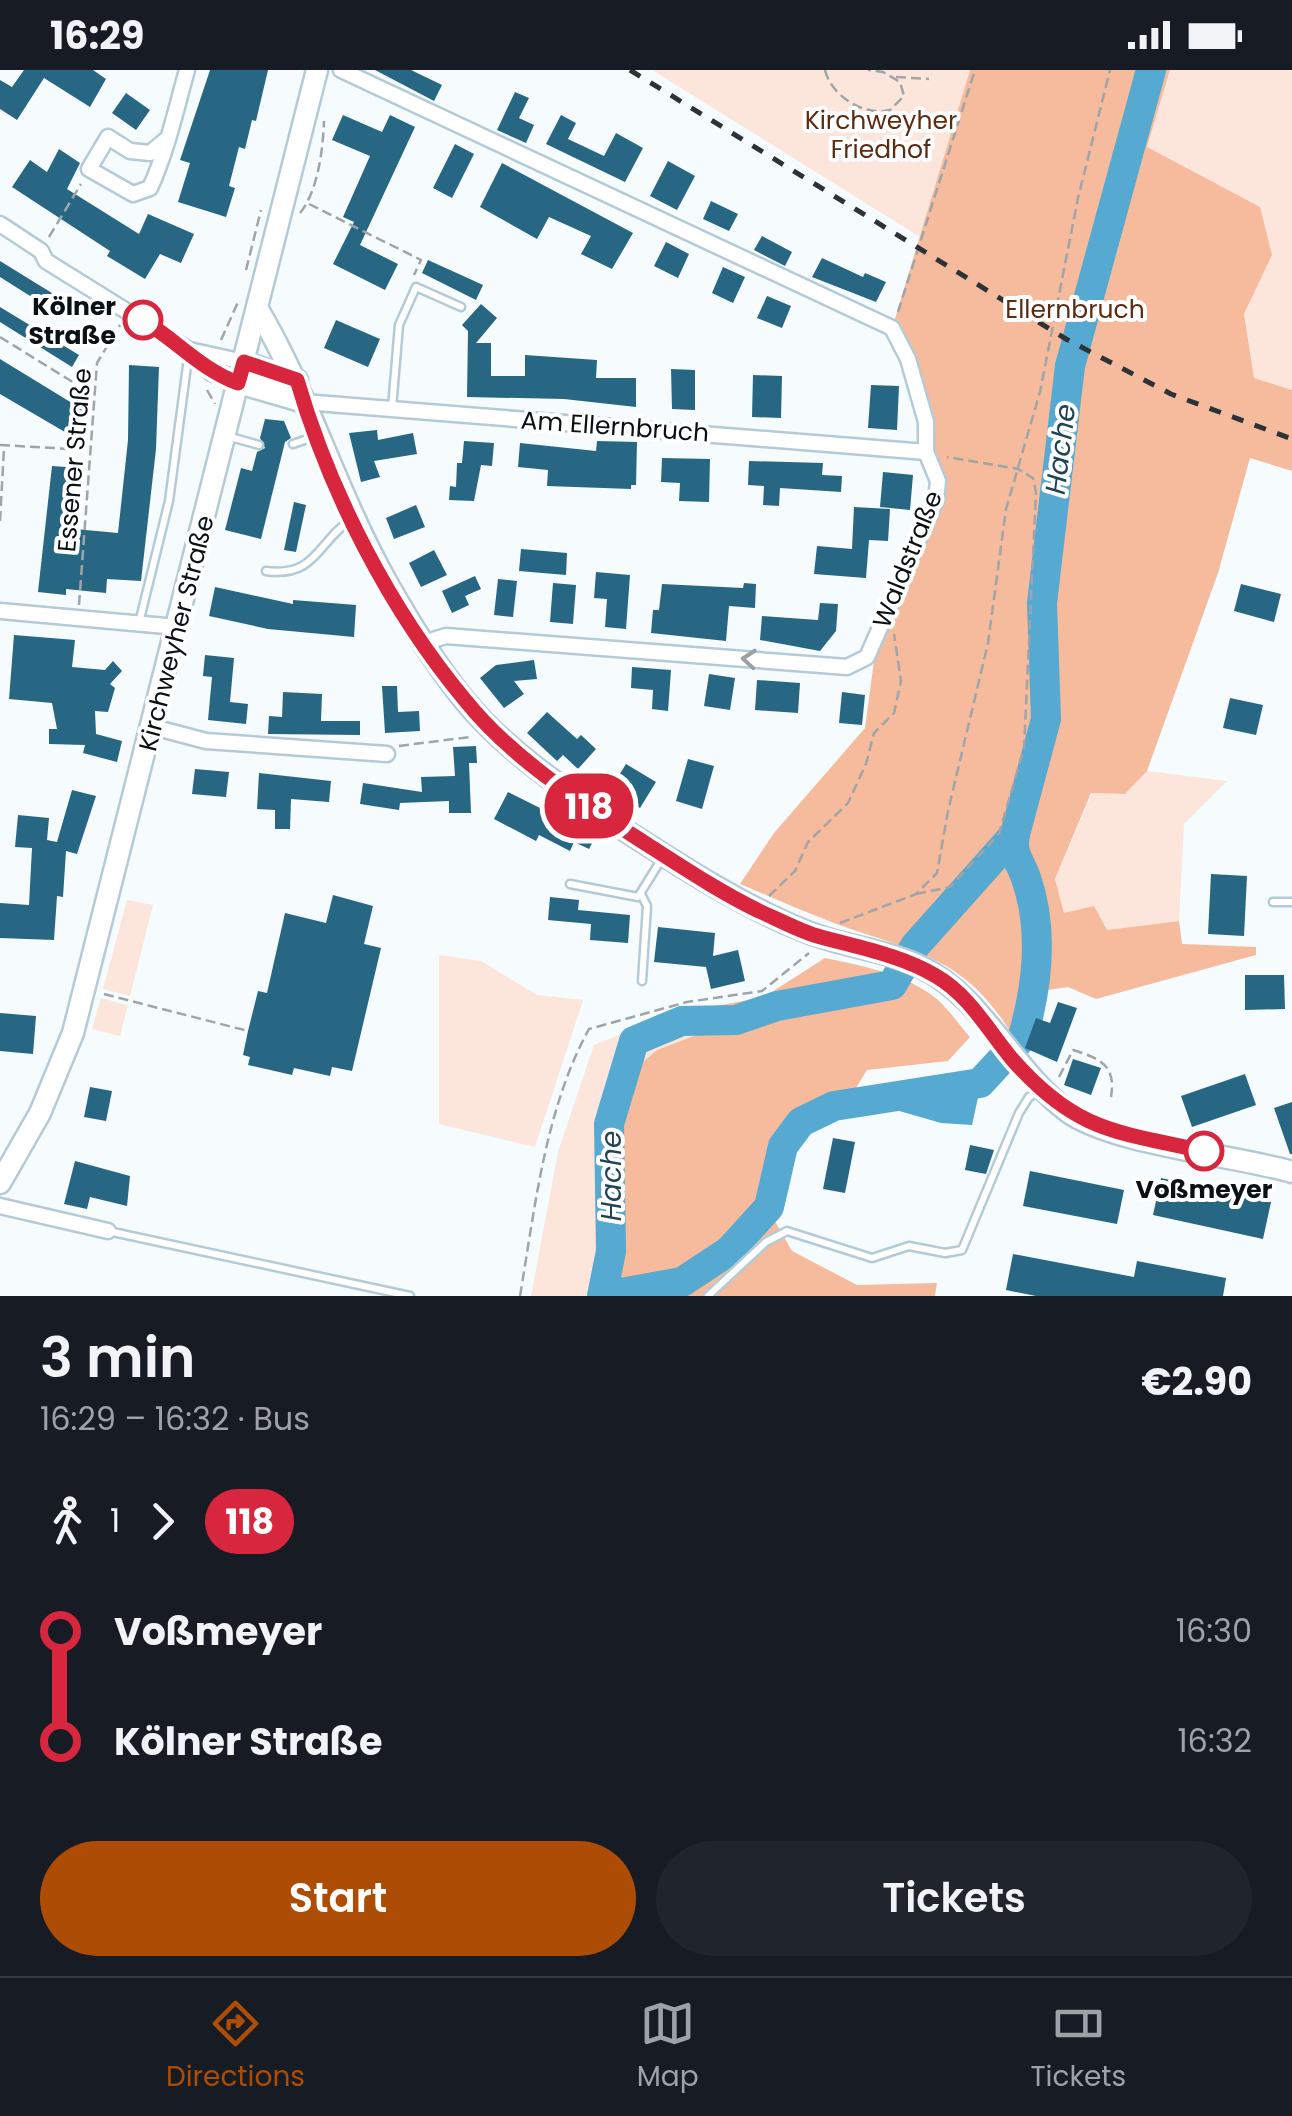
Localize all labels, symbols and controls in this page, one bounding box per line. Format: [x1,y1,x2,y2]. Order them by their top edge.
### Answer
text: 16:29 [50,9,144,62]
park label: Kirchweyher Friedhof [805,103,957,167]
place label: Kölner Straße [28,289,116,353]
park label: Ellernbruch [1005,292,1145,327]
marker: Kölner Straße [124,301,162,339]
street label: Essener Straße [49,367,100,553]
street label: Am Ellernbruch [520,402,710,451]
water label: Hache [1036,402,1085,496]
street label: Waldstraße [864,485,951,633]
street label: Kirchweyher Straße [130,512,223,755]
one-way arrow [741,649,757,670]
line badge: 118 [532,774,646,838]
text: 118 [564,782,614,831]
water label: Hache [592,1131,631,1221]
marker: Voßmeyer [1185,1132,1223,1170]
place label: Voßmeyer [1136,1172,1273,1207]
text: 3 min [40,1319,195,1396]
text: €2.90 [1141,1355,1252,1408]
text: 16:29 – 16:32 · Bus [40,1396,310,1441]
icon: walk [40,1494,95,1549]
icon: forward [135,1494,190,1549]
text: 118 [225,1497,274,1546]
text: 1 [110,1498,120,1543]
text: Voßmeyer [114,1605,322,1658]
text: 16:30 [1176,1608,1252,1653]
text: Kölner Straße [114,1715,382,1768]
text: 16:32 [1177,1718,1252,1763]
button: Start [40,1841,636,1956]
button: Tickets [656,1841,1252,1956]
tab: Directions [166,1996,305,2098]
tab: Map [637,1996,699,2098]
tab: Tickets [1030,1996,1126,2098]

